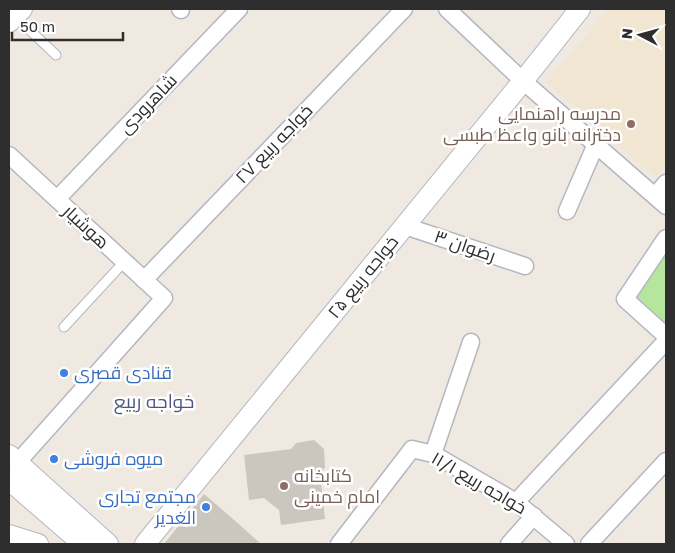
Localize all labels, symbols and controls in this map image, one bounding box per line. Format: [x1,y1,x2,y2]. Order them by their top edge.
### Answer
scale bar [12,10,124,42]
north arrow [615,10,665,60]
text: 50 m [20,17,55,35]
text: N [618,27,636,40]
street label: شاهرودی [113,69,182,138]
street label: خواجه ربیع ۲۷ [230,99,318,189]
place label: مدرسه راهنمایی دخترانه بانو واعظ طبسی [443,102,621,146]
marker: مدرسه راهنمایی دخترانه بانو واعظ طبسی [625,118,637,130]
street label: هوشیار [58,199,114,254]
street label: رضوان ۳ [431,224,499,267]
street label: خواجه ربیع ۲۵ [322,231,404,323]
place label: قنادی قصری [74,361,172,384]
marker: قنادی قصری [58,367,70,379]
district label: خواجه ربیع [114,389,194,415]
street label: خواجه ربیع ۱۱/۱ [427,446,531,520]
place label: میوه فروشی [64,447,163,470]
marker: میوه فروشی [48,453,60,465]
place label: کتابخانه امام خمینی [294,464,380,509]
marker: کتابخانه امام خمینی [278,480,290,492]
place label: مجتمع تجاری الغدیر [98,485,196,529]
marker: مجتمع تجاری الغدیر [200,501,212,513]

